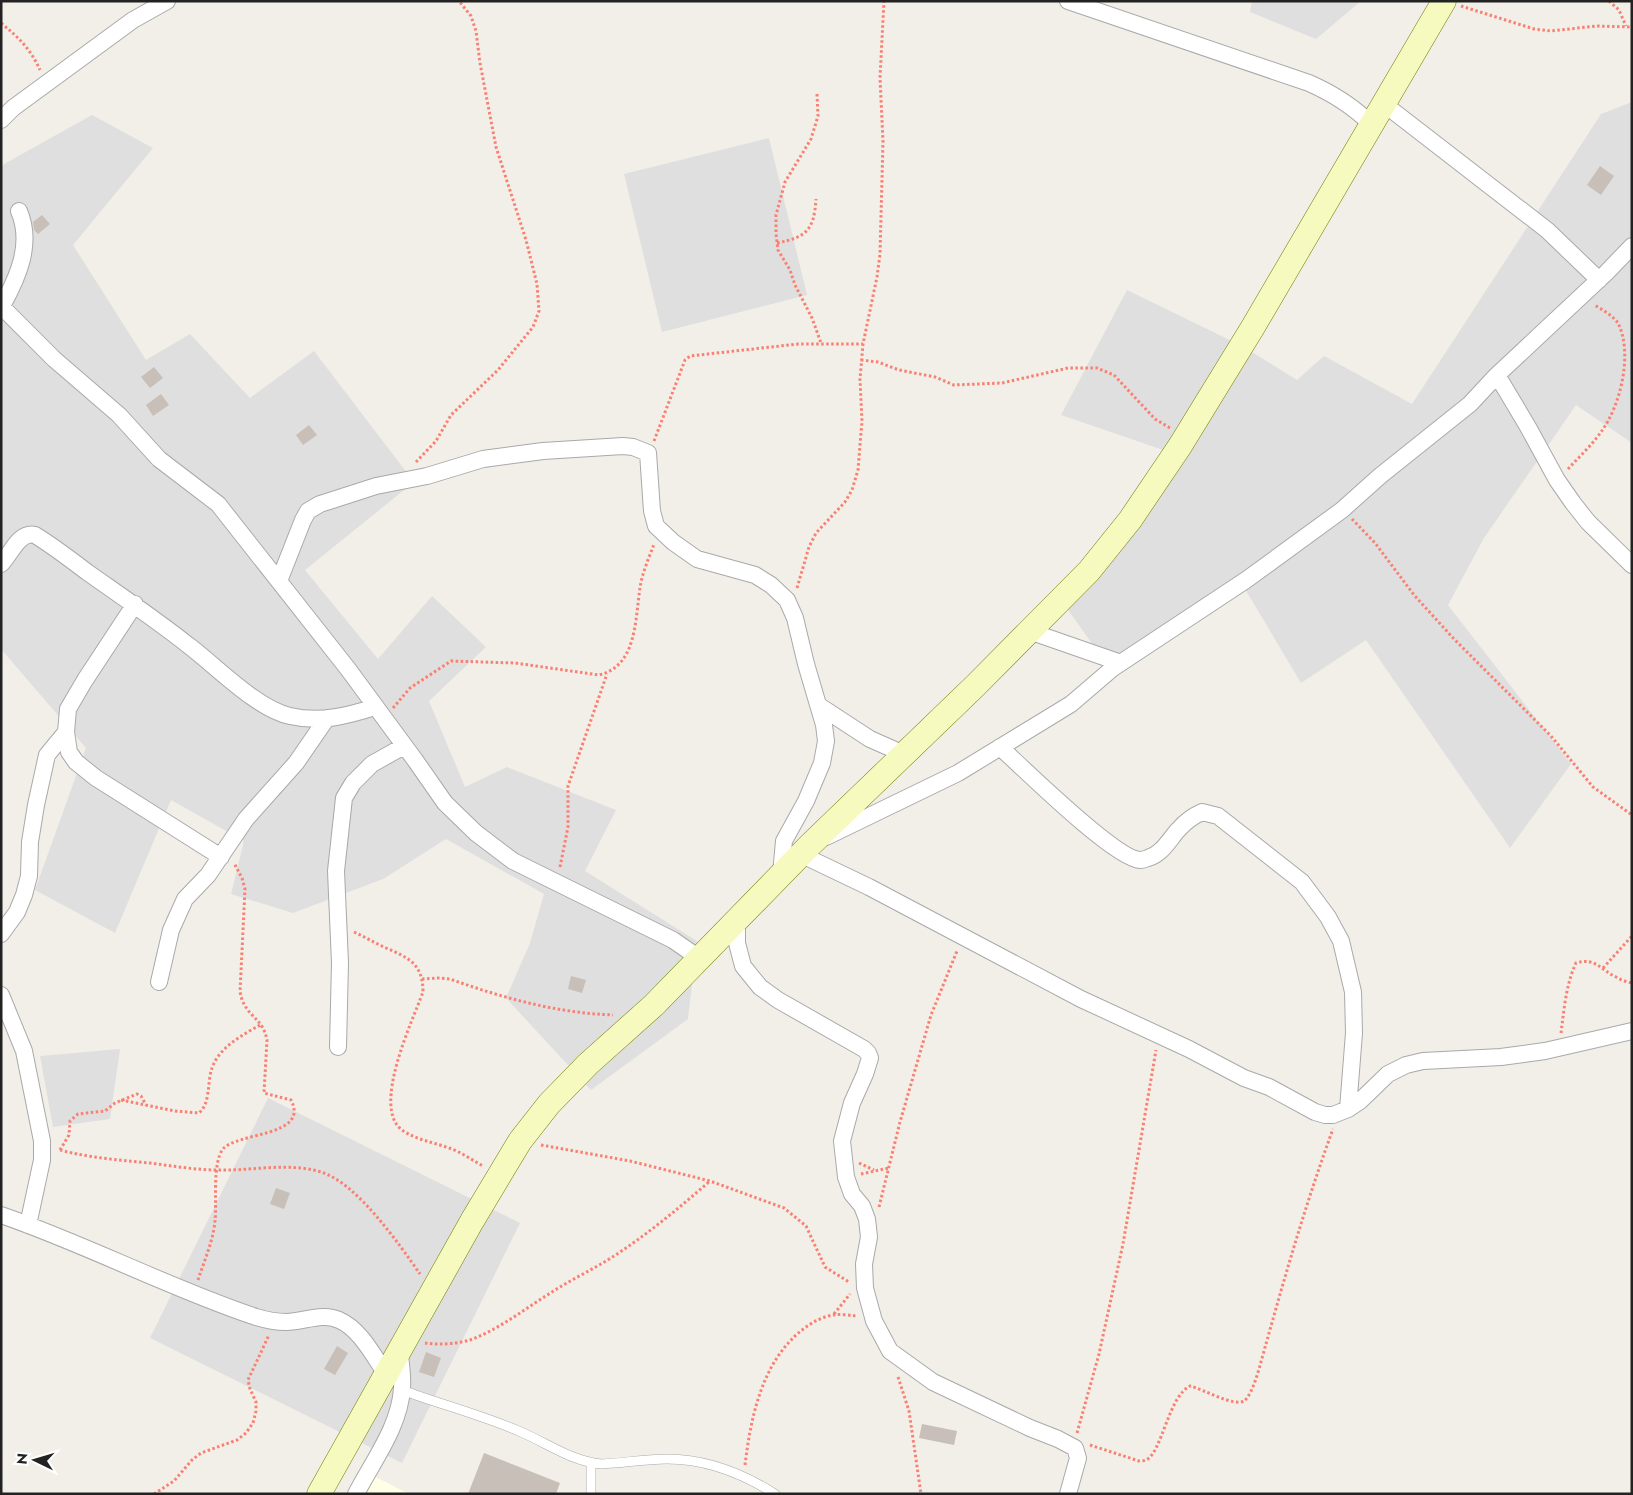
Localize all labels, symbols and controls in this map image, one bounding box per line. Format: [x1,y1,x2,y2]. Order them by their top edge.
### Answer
north arrow [10,1435,60,1485]
text: N [12,1452,32,1465]

